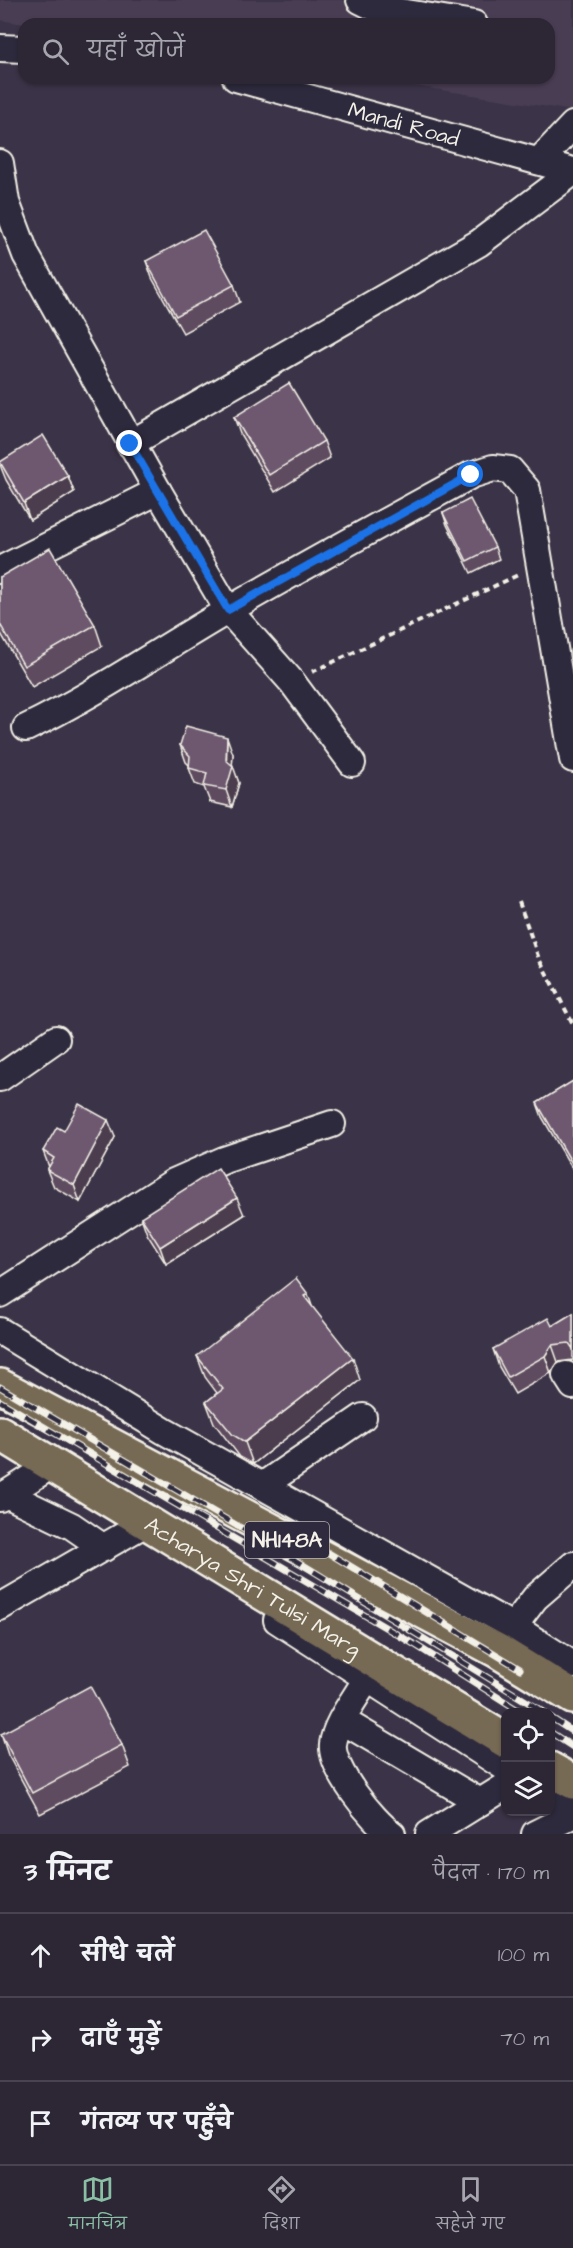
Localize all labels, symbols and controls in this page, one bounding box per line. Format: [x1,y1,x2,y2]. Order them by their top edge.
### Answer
search box [18,18,555,84]
icon: search [39,35,72,68]
text: यहाँ खोजें [87,35,185,66]
street label: Mandi Road [344,94,463,154]
route end [116,430,142,456]
route start [457,461,483,487]
street label: Acharya Shri Tulsi Marg [139,1509,367,1666]
road number: NH148A [245,1522,329,1558]
map controls [501,1708,555,1816]
button: locate [501,1708,555,1762]
button: layers [501,1762,555,1816]
text: 3 मिनट [24,1854,111,1890]
text: पैदल · 170 m [433,1859,549,1887]
icon: ahead [24,1939,57,1972]
text: सीधे चलें [81,1939,174,1970]
text: 100 m [498,1941,549,1969]
icon: right [24,2023,57,2056]
text: दाएँ मुड़ें [81,2023,161,2054]
text: 70 m [501,2025,549,2053]
icon: arrive [24,2107,57,2140]
text: गंतव्य पर पहुँचे [81,2107,232,2138]
tab: मानचित्र [68,2173,127,2241]
tab: दिशा [263,2173,300,2241]
tab: सहेजे गए [436,2173,505,2241]

